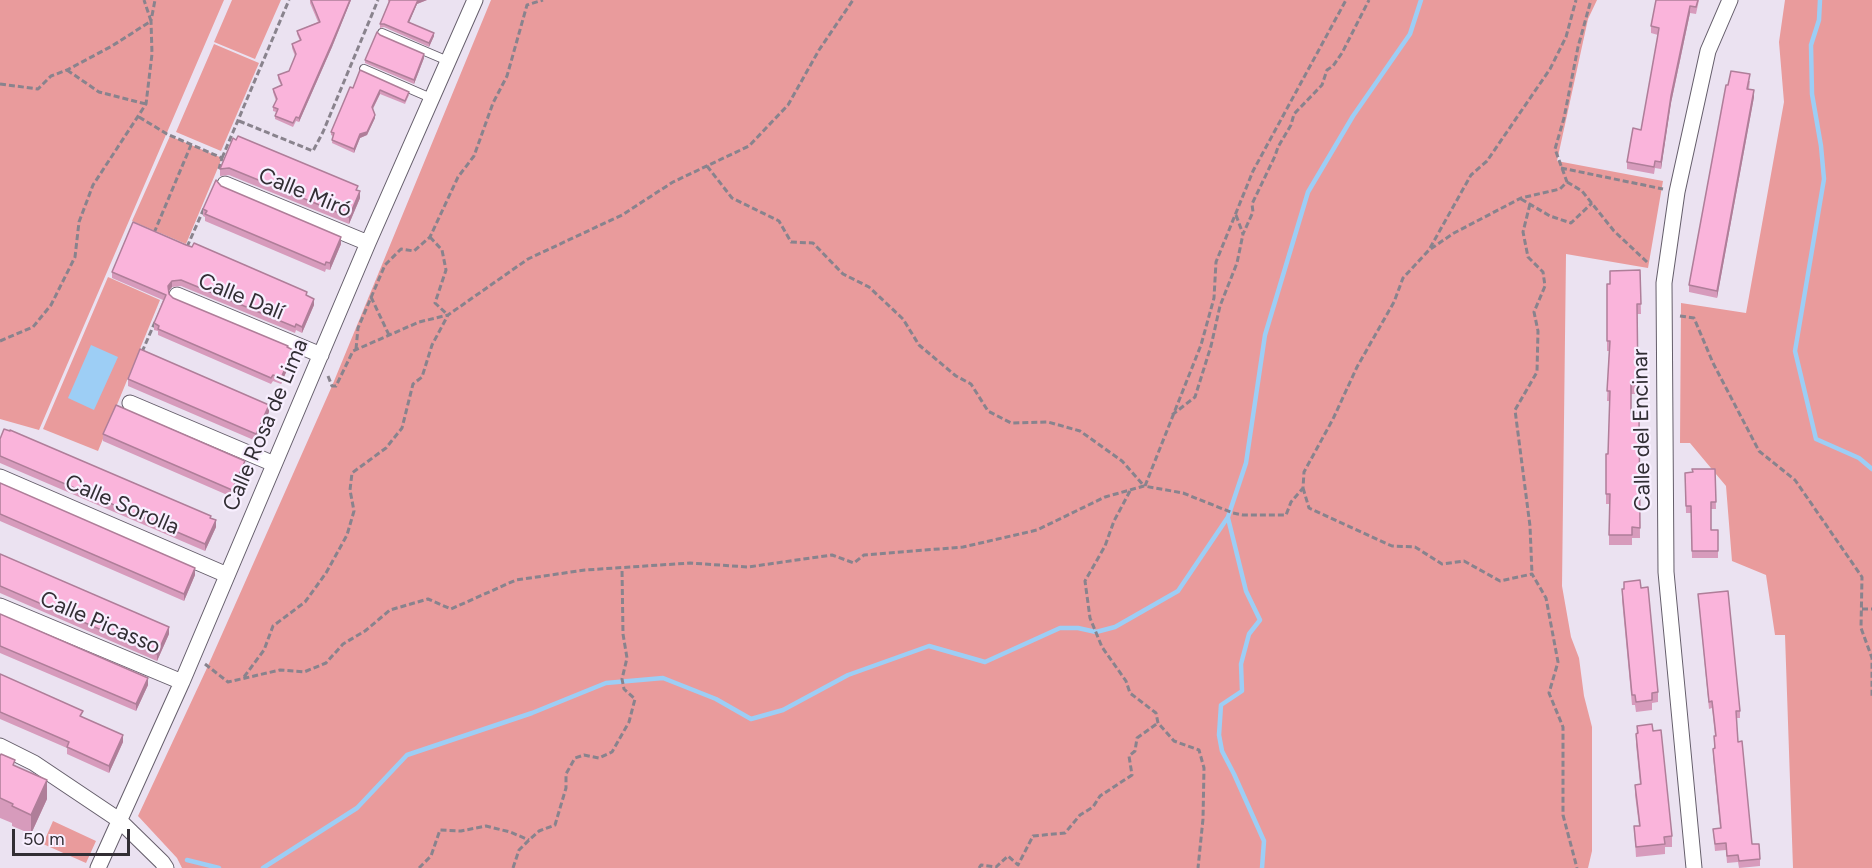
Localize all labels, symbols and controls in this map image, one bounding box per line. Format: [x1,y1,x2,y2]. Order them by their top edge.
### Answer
street label: Calle Miró [255,162,355,224]
street label: Calle Dalí [194,268,288,326]
street label: Calle Rosa de Lima [218,335,314,515]
street label: Calle del Encinar [1627,348,1657,512]
street label: Calle Sorolla [61,469,183,541]
street label: Calle Picasso [36,586,164,660]
scale bar [15,817,134,855]
text: 50 m [23,828,65,850]

